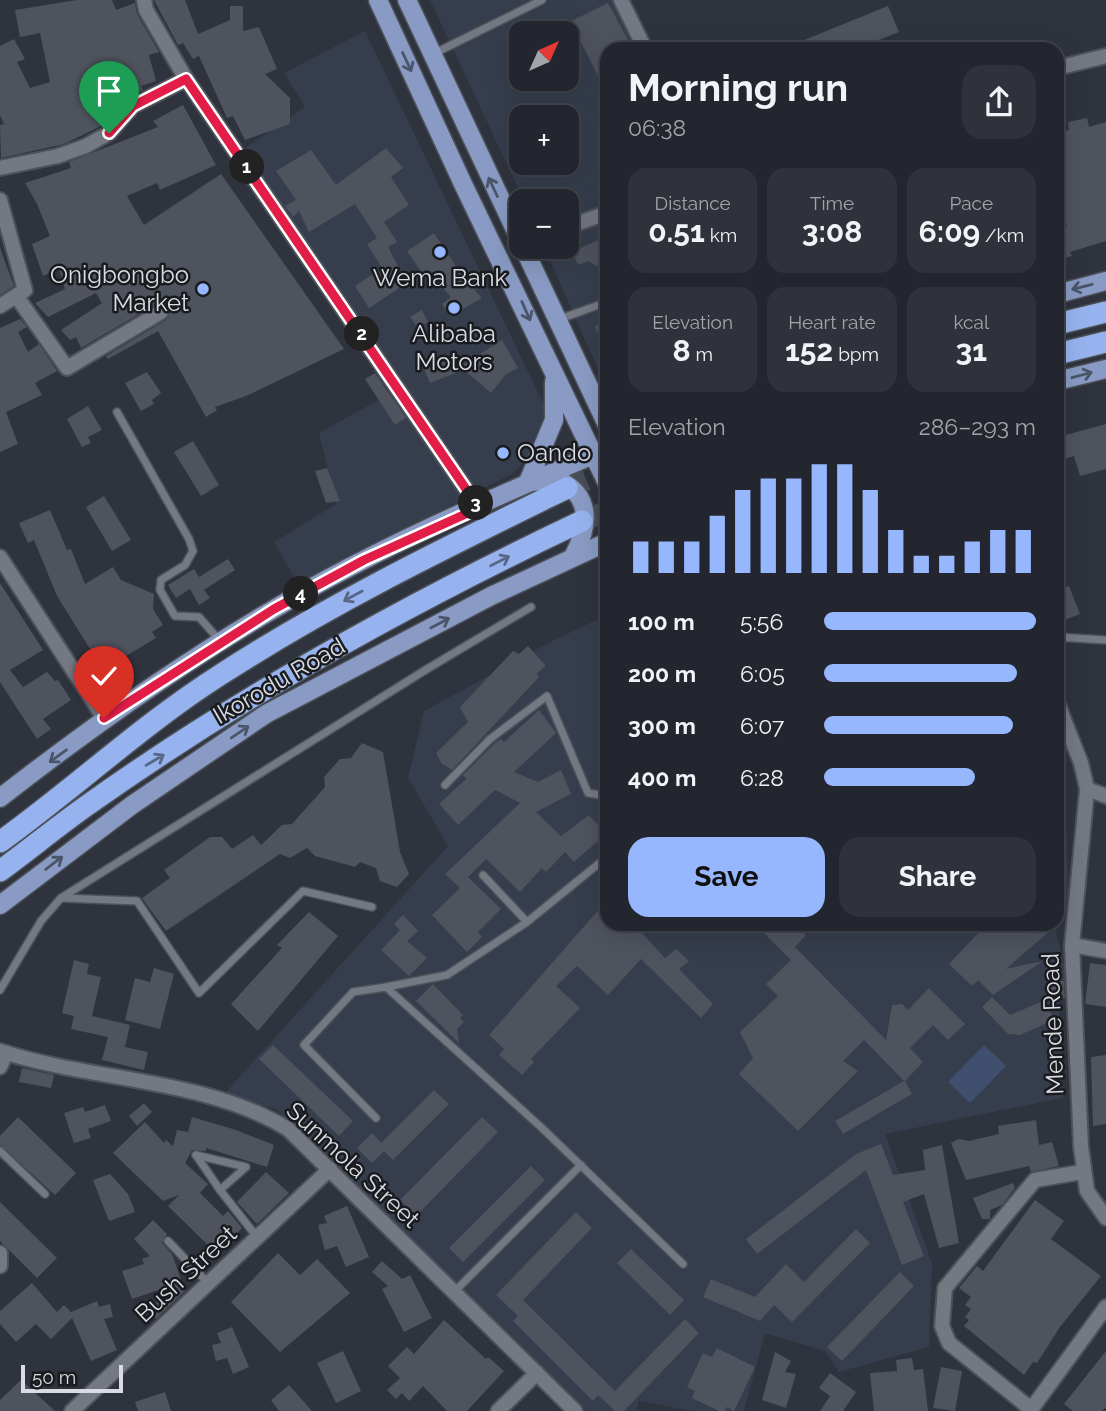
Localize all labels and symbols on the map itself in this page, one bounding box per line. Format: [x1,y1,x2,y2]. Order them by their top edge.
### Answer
north arrow [509,21,579,91]
one-way arrow [400,51,414,72]
pin [79,61,139,133]
pin: 1 [230,150,264,184]
one-way arrow [486,177,499,198]
marker: Wema Bank [432,244,448,260]
place label: Onigbongbo Market [50,260,189,317]
place label: Wema Bank [373,263,508,292]
marker: Onigbongbo Market [195,281,211,297]
one-way arrow [1071,281,1093,294]
marker: Alibaba Motors [446,300,462,316]
one-way arrow [520,300,533,322]
pin: 2 [344,316,380,352]
place label: Alibaba Motors [412,319,496,376]
one-way arrow [1070,368,1092,381]
place label: Oando [517,438,591,467]
marker: Oando [495,445,511,461]
pin: 3 [458,486,494,520]
one-way arrow [489,554,509,568]
pin: 4 [284,576,318,612]
one-way arrow [343,590,364,603]
one-way arrow [429,616,449,630]
street label: Ikorodu Road [208,631,350,730]
pin [74,646,134,718]
one-way arrow [230,724,249,739]
one-way arrow [49,748,68,763]
one-way arrow [144,753,164,767]
one-way arrow [44,855,63,870]
street label: Mende Road [1036,953,1069,1095]
street label: Sunmola Street [281,1096,426,1234]
street label: Bush Street [129,1219,243,1328]
scale bar [21,1362,122,1394]

